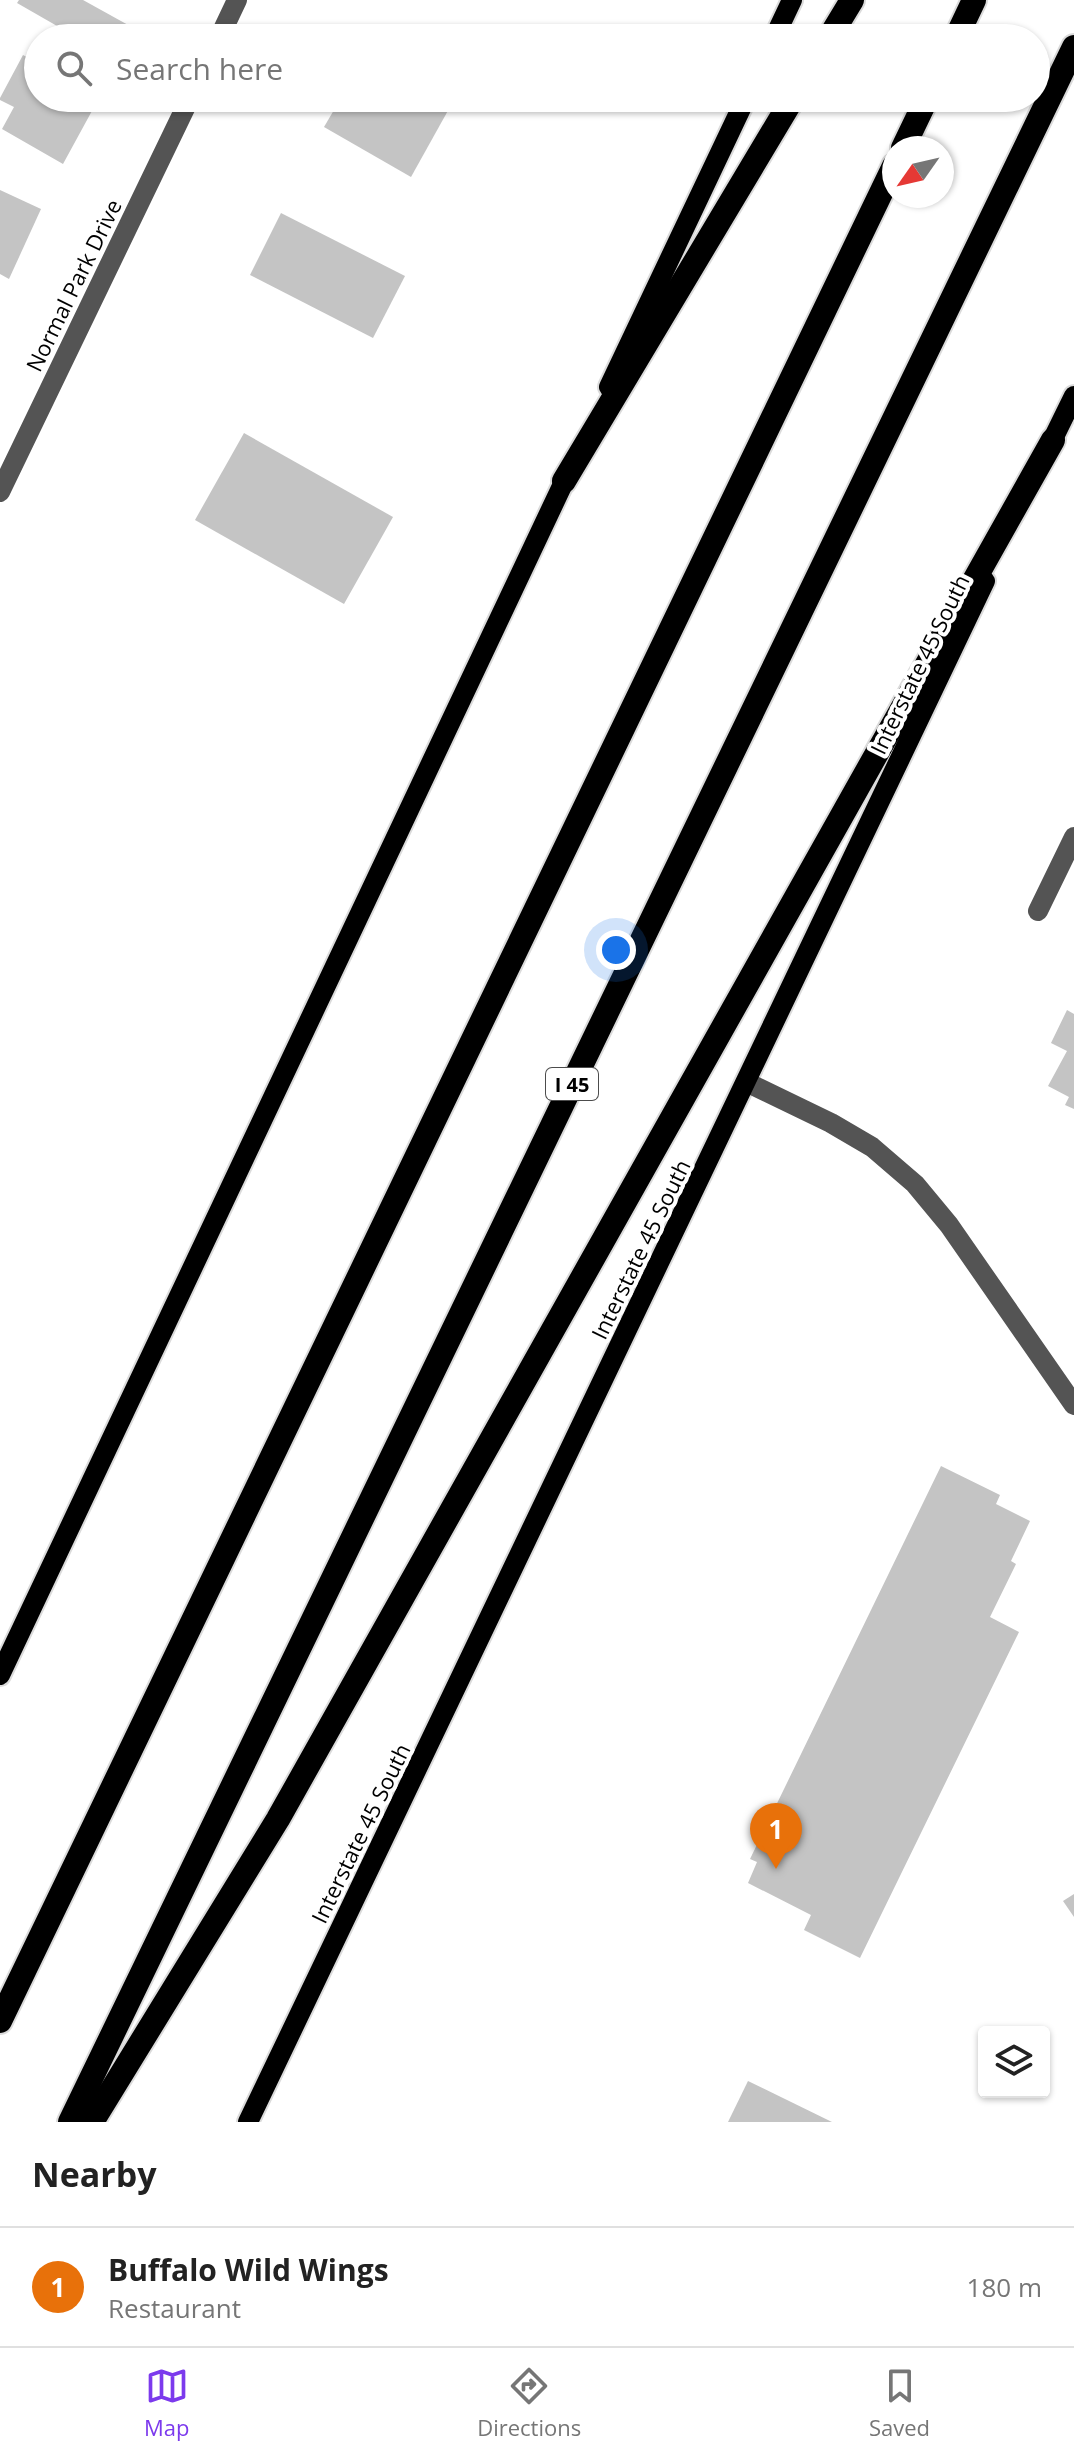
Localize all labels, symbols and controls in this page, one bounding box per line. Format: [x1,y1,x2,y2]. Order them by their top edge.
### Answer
search box [24,24,1050,112]
icon: search [52,46,96,90]
text: Search here [116,48,283,89]
north arrow [882,136,954,208]
street label: Normal Park Drive [18,194,128,376]
street label: Interstate 45 South [862,569,976,759]
your location [596,930,636,970]
road number: I 45 [546,1068,598,1100]
street label: Interstate 45 South [583,1154,697,1344]
street label: Interstate 45 South [303,1738,417,1928]
pin: 1 [750,1803,802,1869]
map controls [978,2026,1050,2098]
button: layers [978,2026,1050,2098]
text: Nearby [32,2151,157,2197]
text: Buffalo Wild Wings [108,2249,389,2290]
text: 1 [51,2269,65,2305]
text: 180 m [967,2269,1042,2305]
text: Restaurant [108,2290,241,2326]
tab: Map [144,2364,189,2442]
tab: Directions [477,2364,581,2442]
tab: Saved [869,2364,930,2442]

